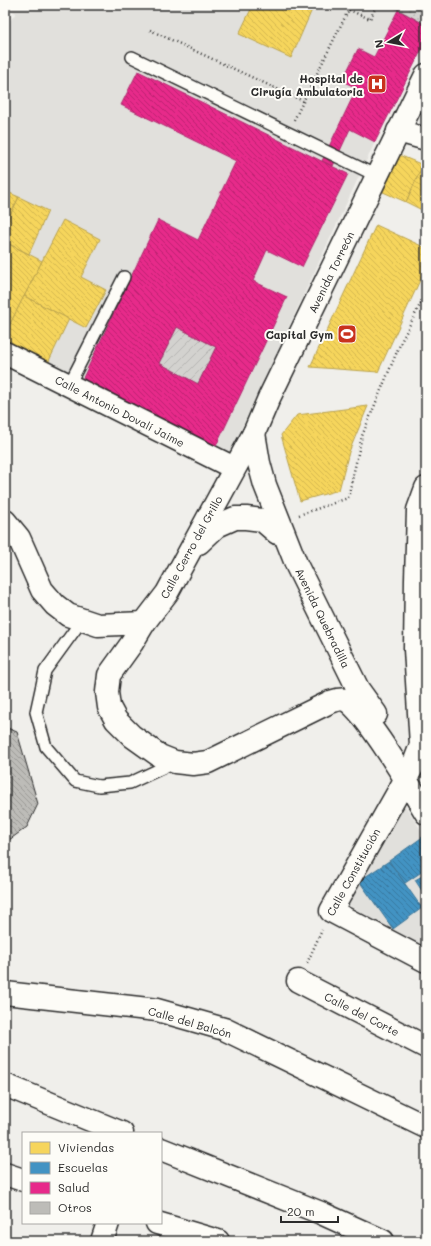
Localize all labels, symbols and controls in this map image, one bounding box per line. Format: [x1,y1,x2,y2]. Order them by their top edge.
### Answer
north arrow [369,22,409,62]
text: N [371,38,387,49]
place label: Hospital de Cirugía Ambulatoria [251,71,363,99]
hospital icon: Hospital de Cirugía Ambulatoria [366,73,388,95]
street label: Avenida Torreón [305,229,357,315]
sports icon: Capital Gym [336,323,358,345]
place label: Capital Gym [266,327,333,342]
street label: Calle Antonio Dovalí Jaime [53,372,187,450]
street label: Calle Cerro del Grillo [156,492,226,601]
street label: Avenida Quebradilla [292,566,354,671]
street label: Calle Constitución [323,826,383,918]
street label: Calle del Corte [322,989,402,1039]
street label: Calle del Balcón [147,1003,233,1041]
legend [22,1132,162,1224]
text: Viviendas [58,1139,115,1155]
text: Escuelas [58,1159,108,1175]
text: Salud [58,1179,90,1195]
scale bar [281,1198,338,1224]
text: Otros [58,1199,92,1215]
text: 20 m [287,1203,315,1219]

